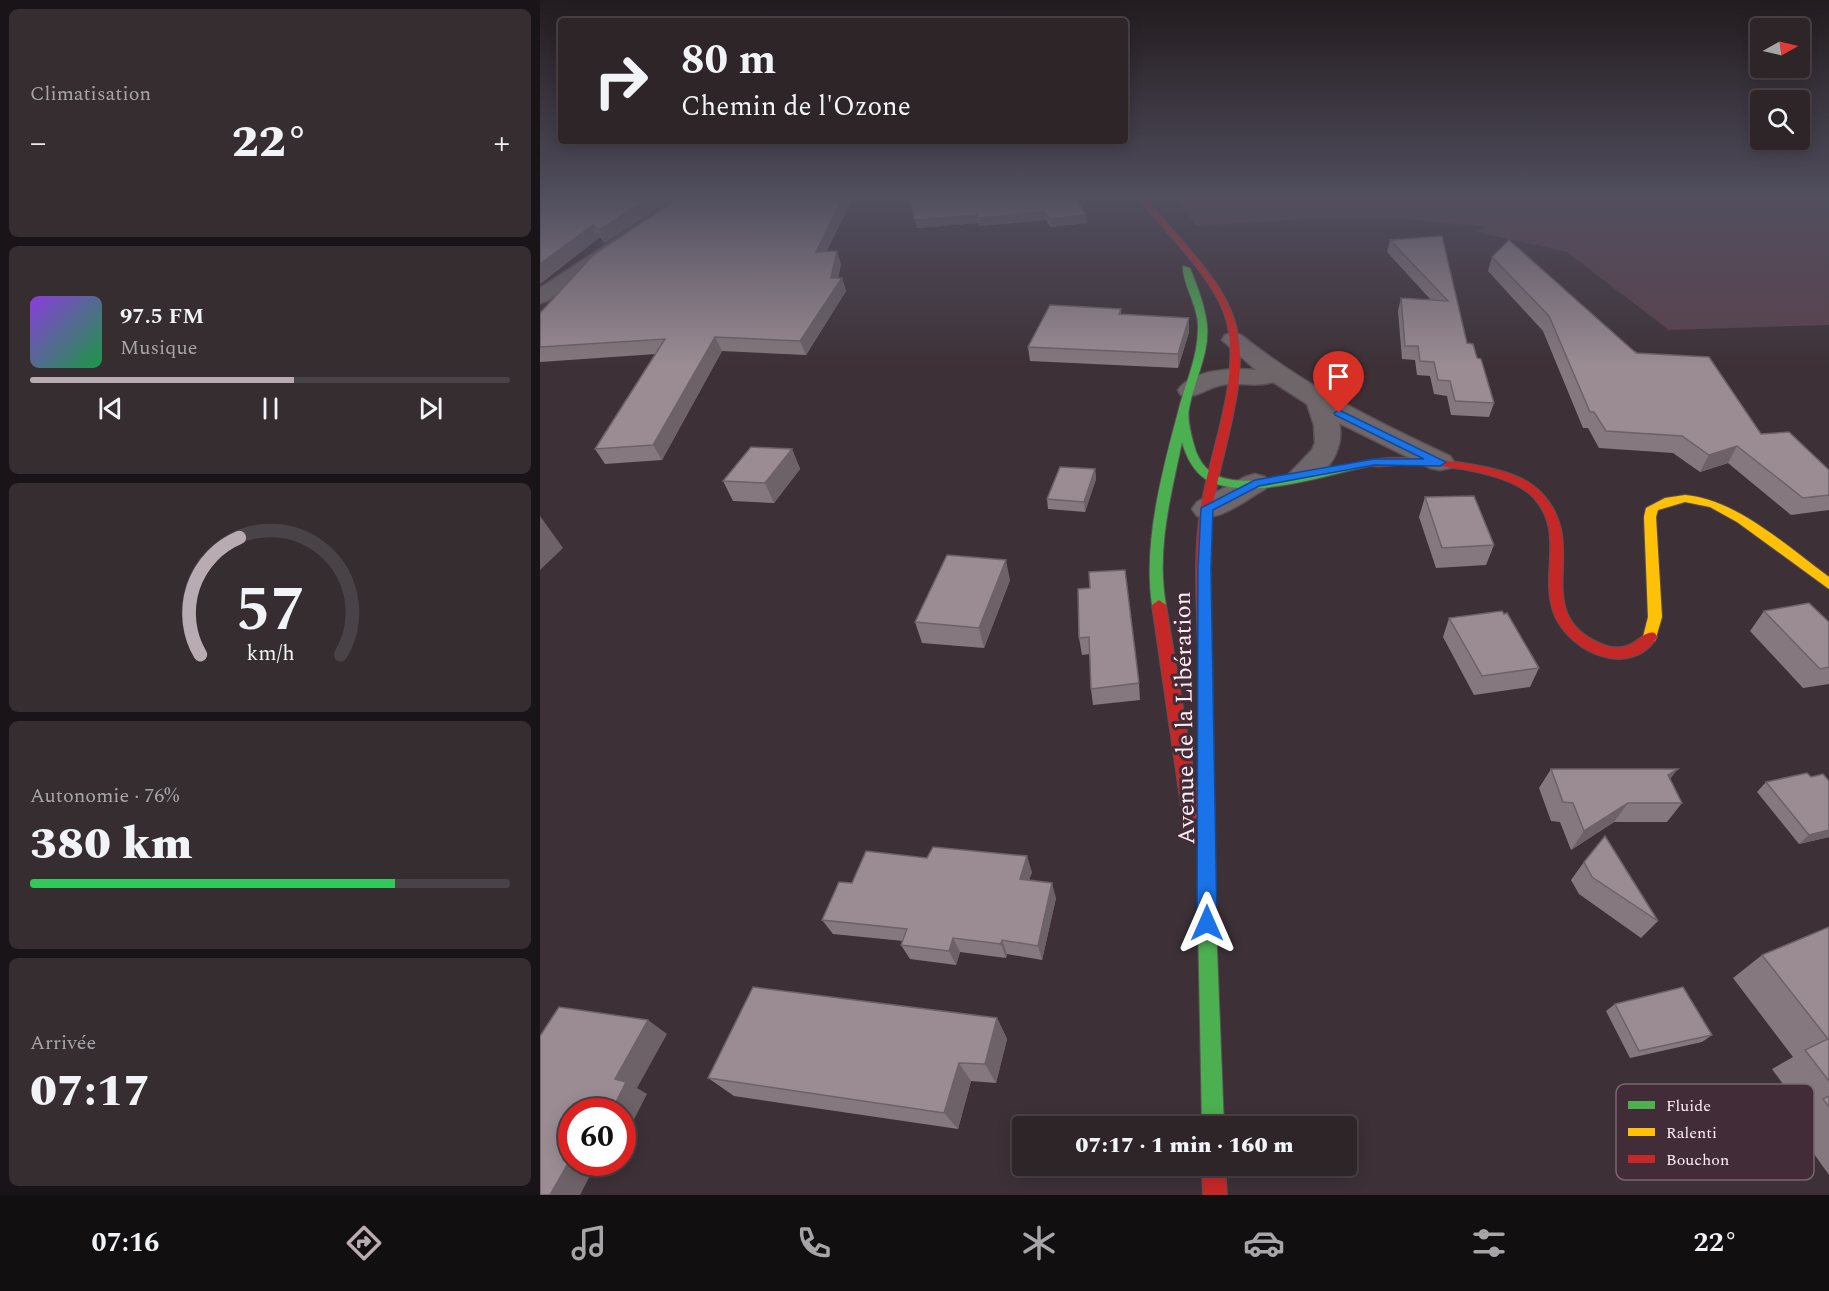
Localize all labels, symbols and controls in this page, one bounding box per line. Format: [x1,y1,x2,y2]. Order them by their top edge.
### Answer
north arrow [1750,18,1810,78]
map controls [1750,18,1810,150]
text: 80 m [681,29,776,92]
icon: right [582,42,660,120]
text: Climatisation [30,79,151,109]
text: Chemin de l'Ozone [681,86,911,128]
button: search [1750,90,1810,150]
text: 22° [232,108,308,177]
text: − [30,118,47,168]
text: + [493,118,510,168]
text: 97.5 FM [120,300,204,333]
text: Musique [120,333,197,363]
pin [1313,351,1364,413]
icon: arrive [1322,360,1355,393]
icon: previous [94,392,127,425]
icon: pause [254,392,287,425]
icon: next [414,392,447,425]
text: 57 [235,563,305,658]
street label: Avenue de la Libération [1165,591,1205,845]
text: km/h [246,637,294,670]
text: Autonomie · 76% [30,781,179,811]
text: 380 km [30,810,192,879]
position arrow [1175,891,1239,955]
text: Arrivée [30,1028,96,1058]
text: 07:17 [30,1057,151,1126]
legend [1616,1084,1814,1180]
text: Fluide [1666,1094,1711,1118]
speed limit sign: 60 [558,1098,636,1176]
text: Ralenti [1666,1121,1717,1145]
text: 07:17 · 1 min · 160 m [1075,1129,1294,1162]
text: Bouchon [1666,1148,1729,1172]
text: 07:16 [92,1222,159,1264]
icon: directions [343,1222,385,1264]
icon: music [568,1222,610,1264]
icon: phone [793,1222,835,1264]
icon: climate [1018,1222,1060,1264]
icon: car [1243,1222,1285,1264]
icon: filters [1468,1222,1510,1264]
text: 22° [1694,1222,1737,1264]

